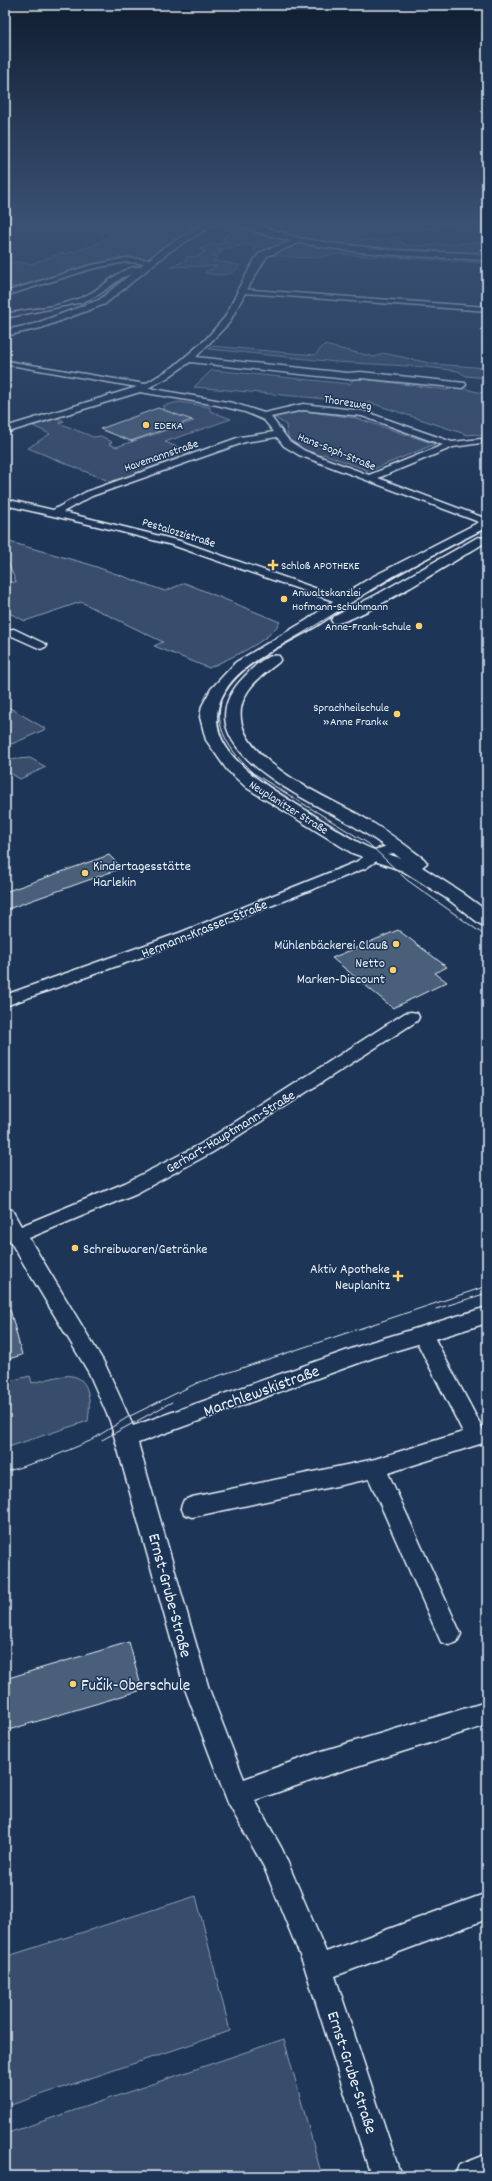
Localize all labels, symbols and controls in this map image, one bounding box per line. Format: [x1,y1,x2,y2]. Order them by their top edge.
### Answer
street label: Thorezweg [323,391,373,416]
place label: EDEKA [154,418,184,435]
marker: EDEKA [141,420,151,430]
street label: Hans-Soph-Straße [295,429,378,476]
street label: Havemannstraße [122,436,201,477]
street label: Pestalozzistraße [140,514,217,553]
place label: Schloß APOTHEKE [281,558,360,575]
marker: Schloß APOTHEKE [268,560,278,570]
place label: Anwaltskanzlei Hofmann-Schuhmann [292,585,388,616]
marker: Anwaltskanzlei Hofmann-Schuhmann [279,594,289,604]
place label: Anne-Frank-Schule [325,619,411,636]
marker: Anne-Frank-Schule [414,621,424,631]
place label: Sprachheilschule »Anne Frank« [313,700,389,731]
marker: Sprachheilschule »Anne Frank« [392,709,402,719]
street label: Neuplanitzer Straße [245,777,331,839]
place label: Kindertagesstätte Harlekin [93,857,191,893]
marker: Kindertagesstätte Harlekin [80,868,90,878]
street label: Hermann-Krasser-Straße [139,895,271,964]
place label: Mühlenbäckerei Clauß [274,936,388,956]
marker: Mühlenbäckerei Clauß [391,939,401,949]
place label: Netto Marken-Discount [297,954,385,990]
marker: Netto Marken-Discount [388,965,398,975]
street label: Gerhart-Hauptmann-Straße [163,1086,300,1179]
place label: Schreibwaren/Getränke [83,1240,208,1260]
marker: Schreibwaren/Getränke [70,1243,80,1253]
place label: Aktiv Apotheke Neuplanitz [310,1260,391,1296]
marker: Aktiv Apotheke Neuplanitz [393,1271,403,1281]
street label: Marchlewskistraße [201,1361,323,1425]
street label: Ernst-Grube-Straße [140,1531,196,1661]
place label: Fučik-Oberschule [81,1675,190,1699]
marker: Fučik-Oberschule [68,1679,78,1689]
street label: Ernst-Grube-Straße [319,2009,381,2137]

